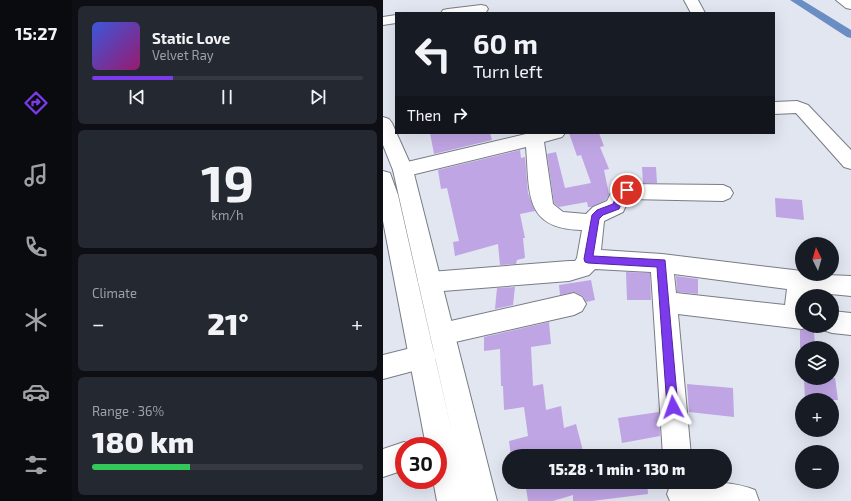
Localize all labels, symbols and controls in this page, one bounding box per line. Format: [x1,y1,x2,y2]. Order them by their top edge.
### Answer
text: 15:27 [15,22,57,44]
text: 60 m [473,26,538,60]
icon: left [407,28,459,80]
text: Static Love [152,29,230,47]
text: Velvet Ray [152,47,214,63]
text: Turn left [473,60,543,82]
icon: previous [126,86,148,108]
icon: pause [216,86,238,108]
icon: next [307,86,329,108]
icon: directions [22,89,50,117]
icon: right [449,104,471,126]
text: Then [407,106,441,124]
text: 19 [201,150,254,212]
icon: music [22,161,50,189]
pin [610,173,644,207]
icon: arrive [616,179,638,201]
text: km/h [211,207,244,223]
icon: phone [22,233,50,261]
north arrow [795,237,839,281]
map controls [795,237,839,489]
text: Climate [92,285,137,301]
button: search [795,289,839,333]
text: 21° [207,305,249,341]
icon: climate [22,306,50,334]
text: − [92,310,105,336]
text: + [351,310,363,336]
button: layers [795,341,839,385]
icon: car [22,378,50,406]
position arrow [652,386,694,428]
button: + [795,393,839,437]
text: Range · 36% [92,403,164,419]
text: 180 km [92,423,194,459]
speed limit sign: 30 [395,437,447,489]
button: − [795,445,839,489]
icon: filters [22,451,50,479]
text: 15:28 · 1 min · 130 m [549,460,685,478]

